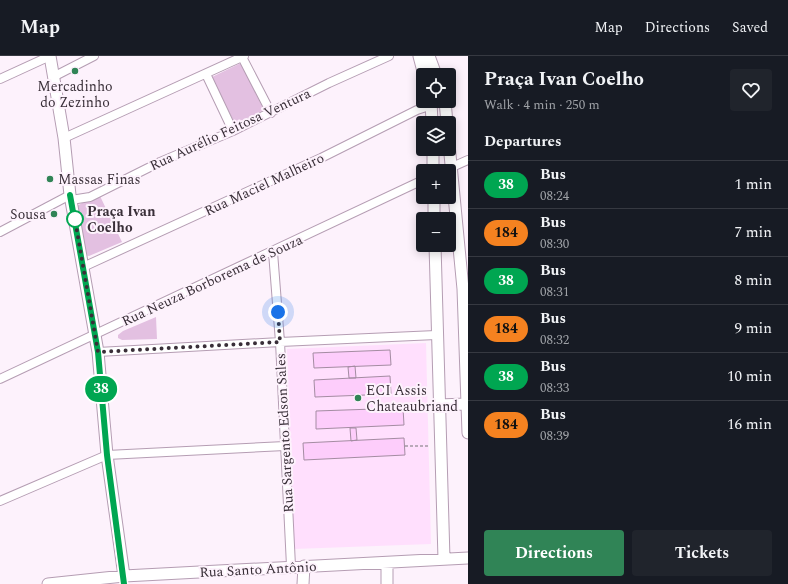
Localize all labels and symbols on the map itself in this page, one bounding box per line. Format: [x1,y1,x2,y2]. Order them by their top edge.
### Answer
marker: Mercadinho do Zezinho [70,66,80,76]
place label: Mercadinho do Zezinho [37,76,113,113]
street label: Rua Aurélio Feitosa Ventura [146,83,314,176]
street label: Rua Maciel Malheiro [201,147,328,221]
place label: Massas Finas [58,169,140,190]
marker: Massas Finas [45,174,55,184]
place label: Praça Ivan Coelho [87,201,156,238]
place label: Sousa [10,204,46,225]
marker: Sousa [49,209,59,219]
marker: Praça Ivan Coelho [66,210,84,228]
street label: Rua Neuza Borborema de Souza [118,229,306,332]
your location [268,302,288,322]
street label: Rua Sargento Edson Sales [270,353,299,513]
line badge: 38 [83,376,119,402]
place label: ECI Assis Chateaubriand [366,380,458,417]
marker: ECI Assis Chateaubriand [353,393,363,403]
street label: Rua Santo Antônio [199,556,317,583]

